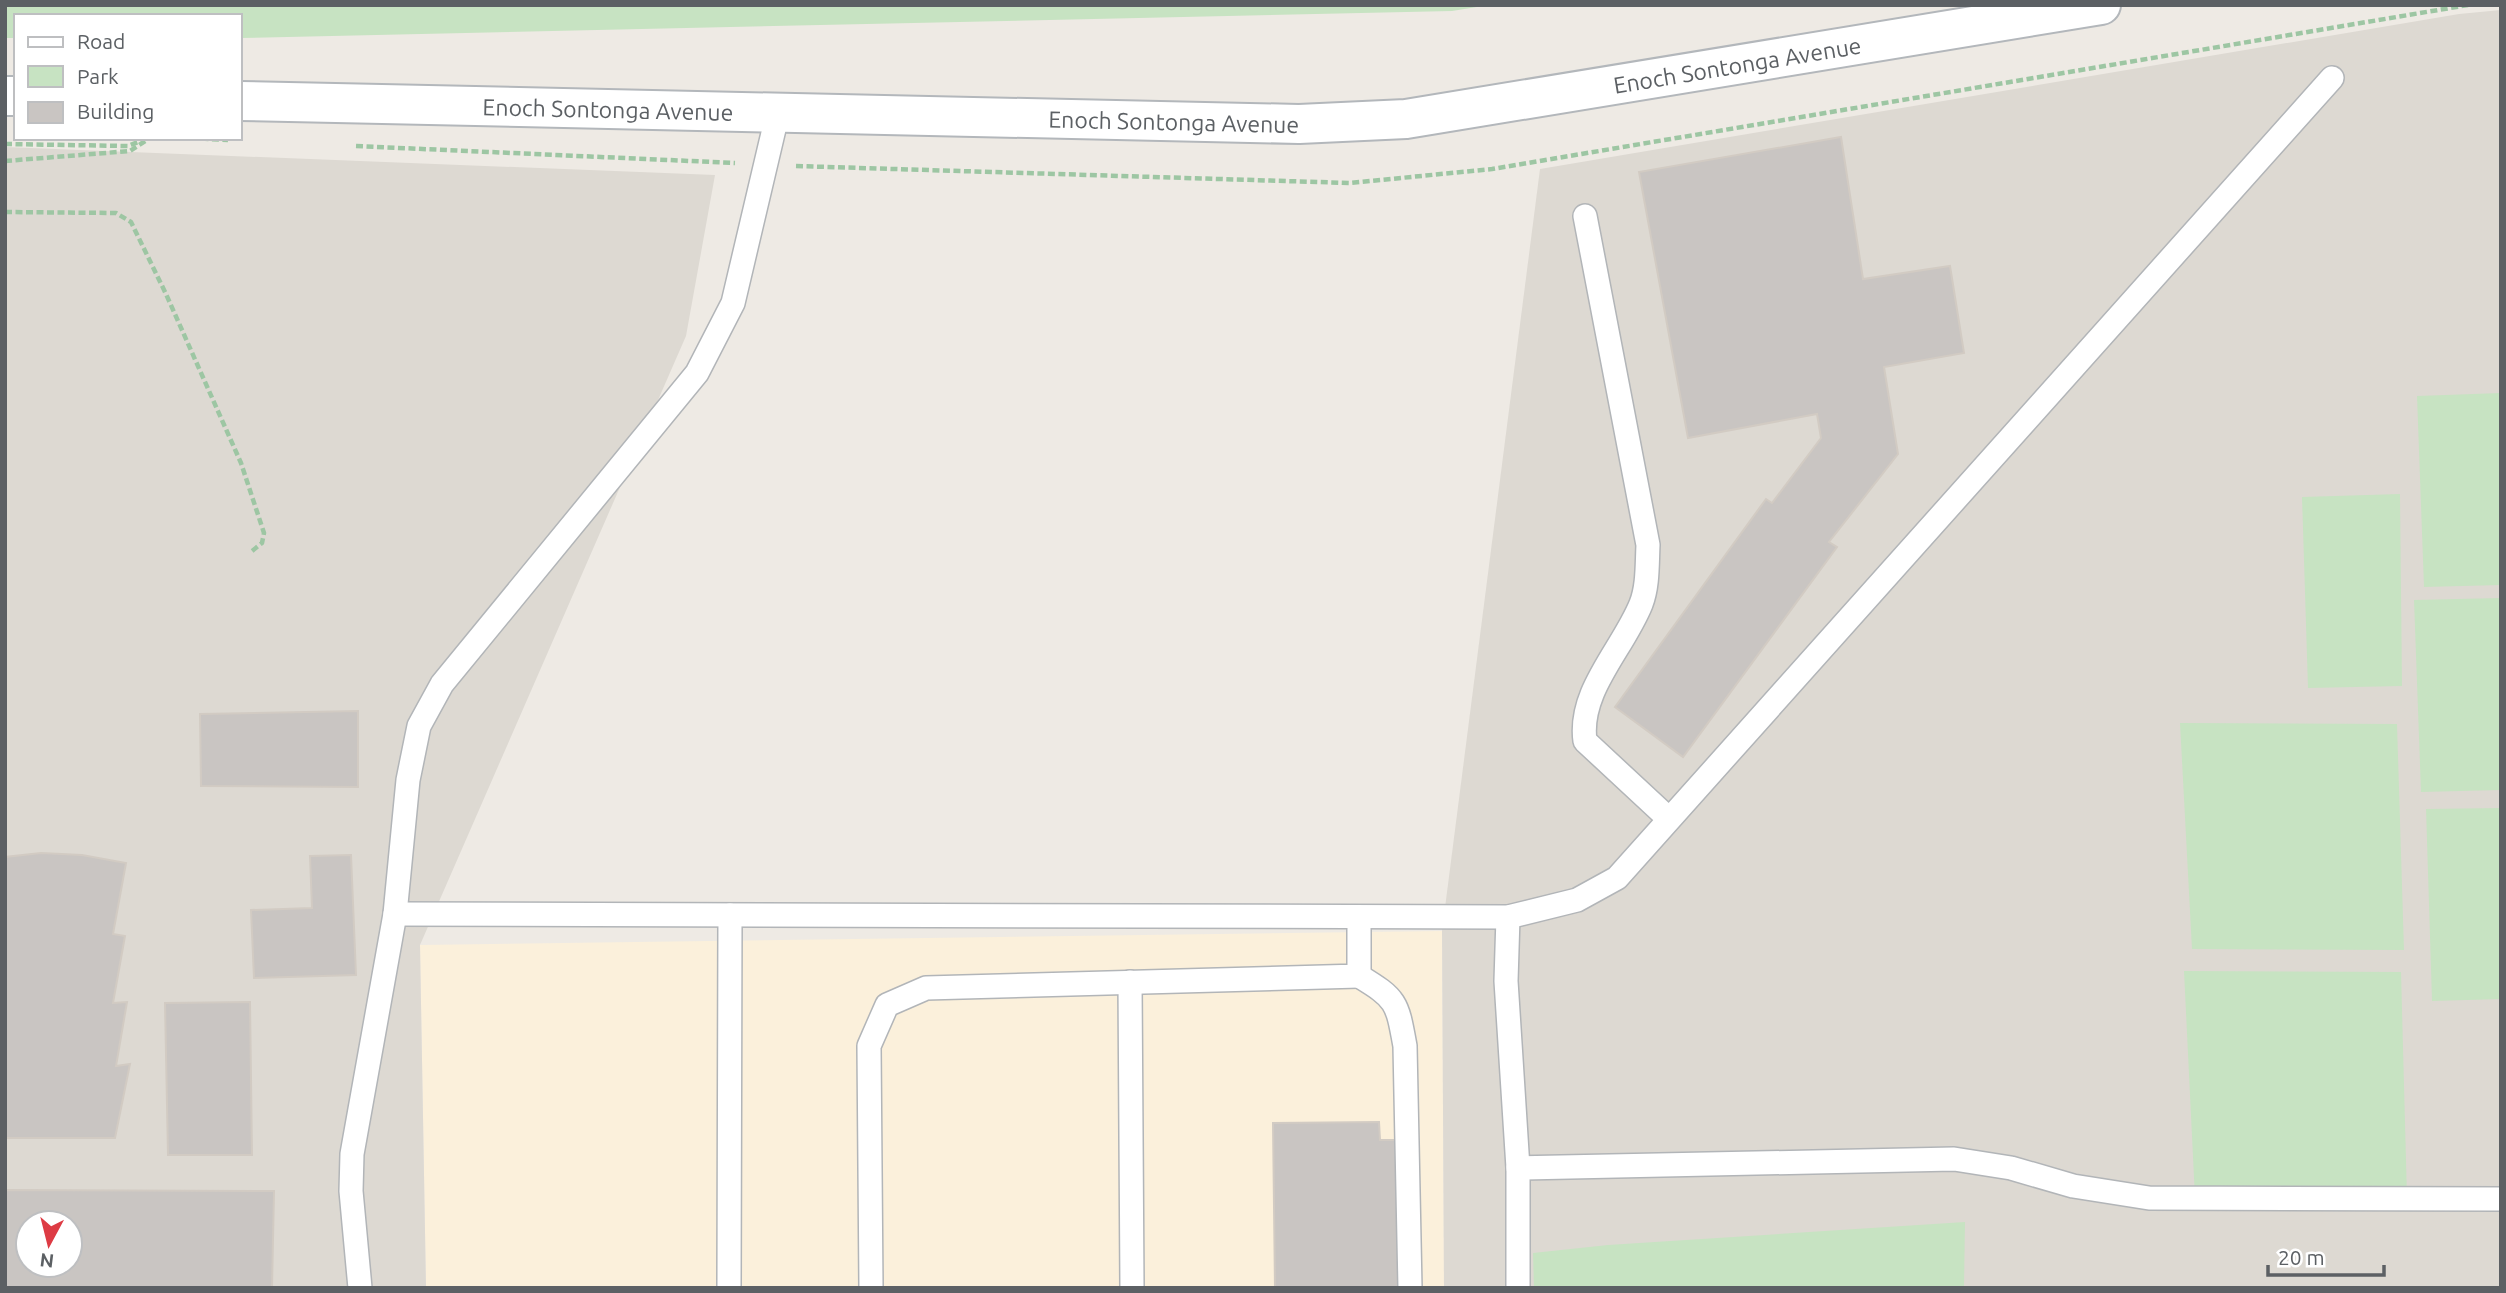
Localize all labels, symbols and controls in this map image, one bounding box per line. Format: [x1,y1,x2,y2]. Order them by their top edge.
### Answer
legend [14,14,242,140]
text: Road [77,29,125,53]
street label: Enoch Sontonga Avenue [1611,32,1863,97]
text: Park [77,64,119,88]
street label: Enoch Sontonga Avenue [482,94,734,124]
text: Building [77,99,154,123]
street label: Enoch Sontonga Avenue [1048,106,1299,137]
north arrow [14,1209,84,1279]
scale bar [2268,1234,2384,1278]
text: 20 m [2278,1245,2325,1269]
text: N [39,1249,55,1273]

